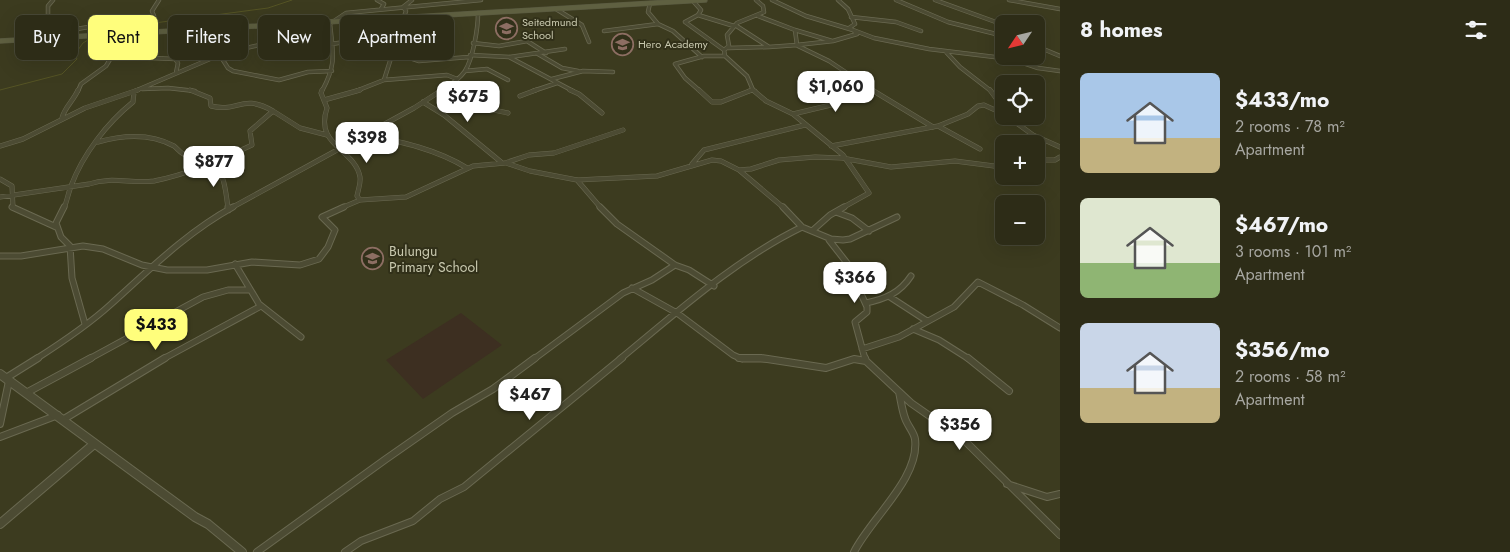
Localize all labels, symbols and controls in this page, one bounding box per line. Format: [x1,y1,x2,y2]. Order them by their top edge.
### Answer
place label: Seitedmund School [522,14,578,43]
chip: Buy [15,15,78,60]
chip: Rent [88,15,158,60]
chip: Filters [168,15,248,60]
chip: New [258,15,330,60]
chip: Apartment [340,15,454,60]
north arrow [995,15,1045,65]
map controls [995,15,1045,245]
text: 8 homes [1080,15,1163,45]
school or university icon: Seitedmund School [494,16,518,40]
icon: filters [1462,16,1490,44]
school or university icon: Hero Academy [610,32,634,56]
place label: Hero Academy [638,36,708,52]
pin: $1,060 [795,70,877,113]
text: $1,060 [808,75,864,98]
button: locate [995,75,1045,125]
pin: $675 [438,80,498,123]
text: $675 [448,85,488,108]
text: $433/mo [1235,85,1329,115]
icon: home [1120,93,1180,153]
text: 2 rooms · 78 m² [1235,115,1345,138]
pin: $398 [337,121,397,164]
text: $398 [347,126,387,149]
button: + [995,135,1045,185]
text: Apartment [1235,138,1305,161]
pin: $877 [184,146,244,188]
text: $877 [194,150,234,173]
button: − [995,195,1045,245]
text: $467/mo [1235,210,1328,240]
icon: home [1120,218,1180,278]
text: 3 rooms · 101 m² [1235,240,1351,263]
place label: Bulungu Primary School [389,241,478,277]
school or university icon: Bulungu Primary School [361,247,385,271]
pin: $366 [825,262,885,304]
text: Apartment [1235,263,1305,286]
text: $366 [834,266,876,289]
pin: $433 [126,308,186,351]
text: $433 [136,313,177,336]
text: $356/mo [1235,335,1330,365]
icon: home [1120,343,1180,403]
text: 2 rooms · 58 m² [1235,365,1346,388]
pin: $467 [500,378,560,421]
text: $467 [509,383,551,406]
text: Apartment [1235,388,1305,411]
pin: $356 [930,408,990,451]
text: $356 [940,413,980,436]

